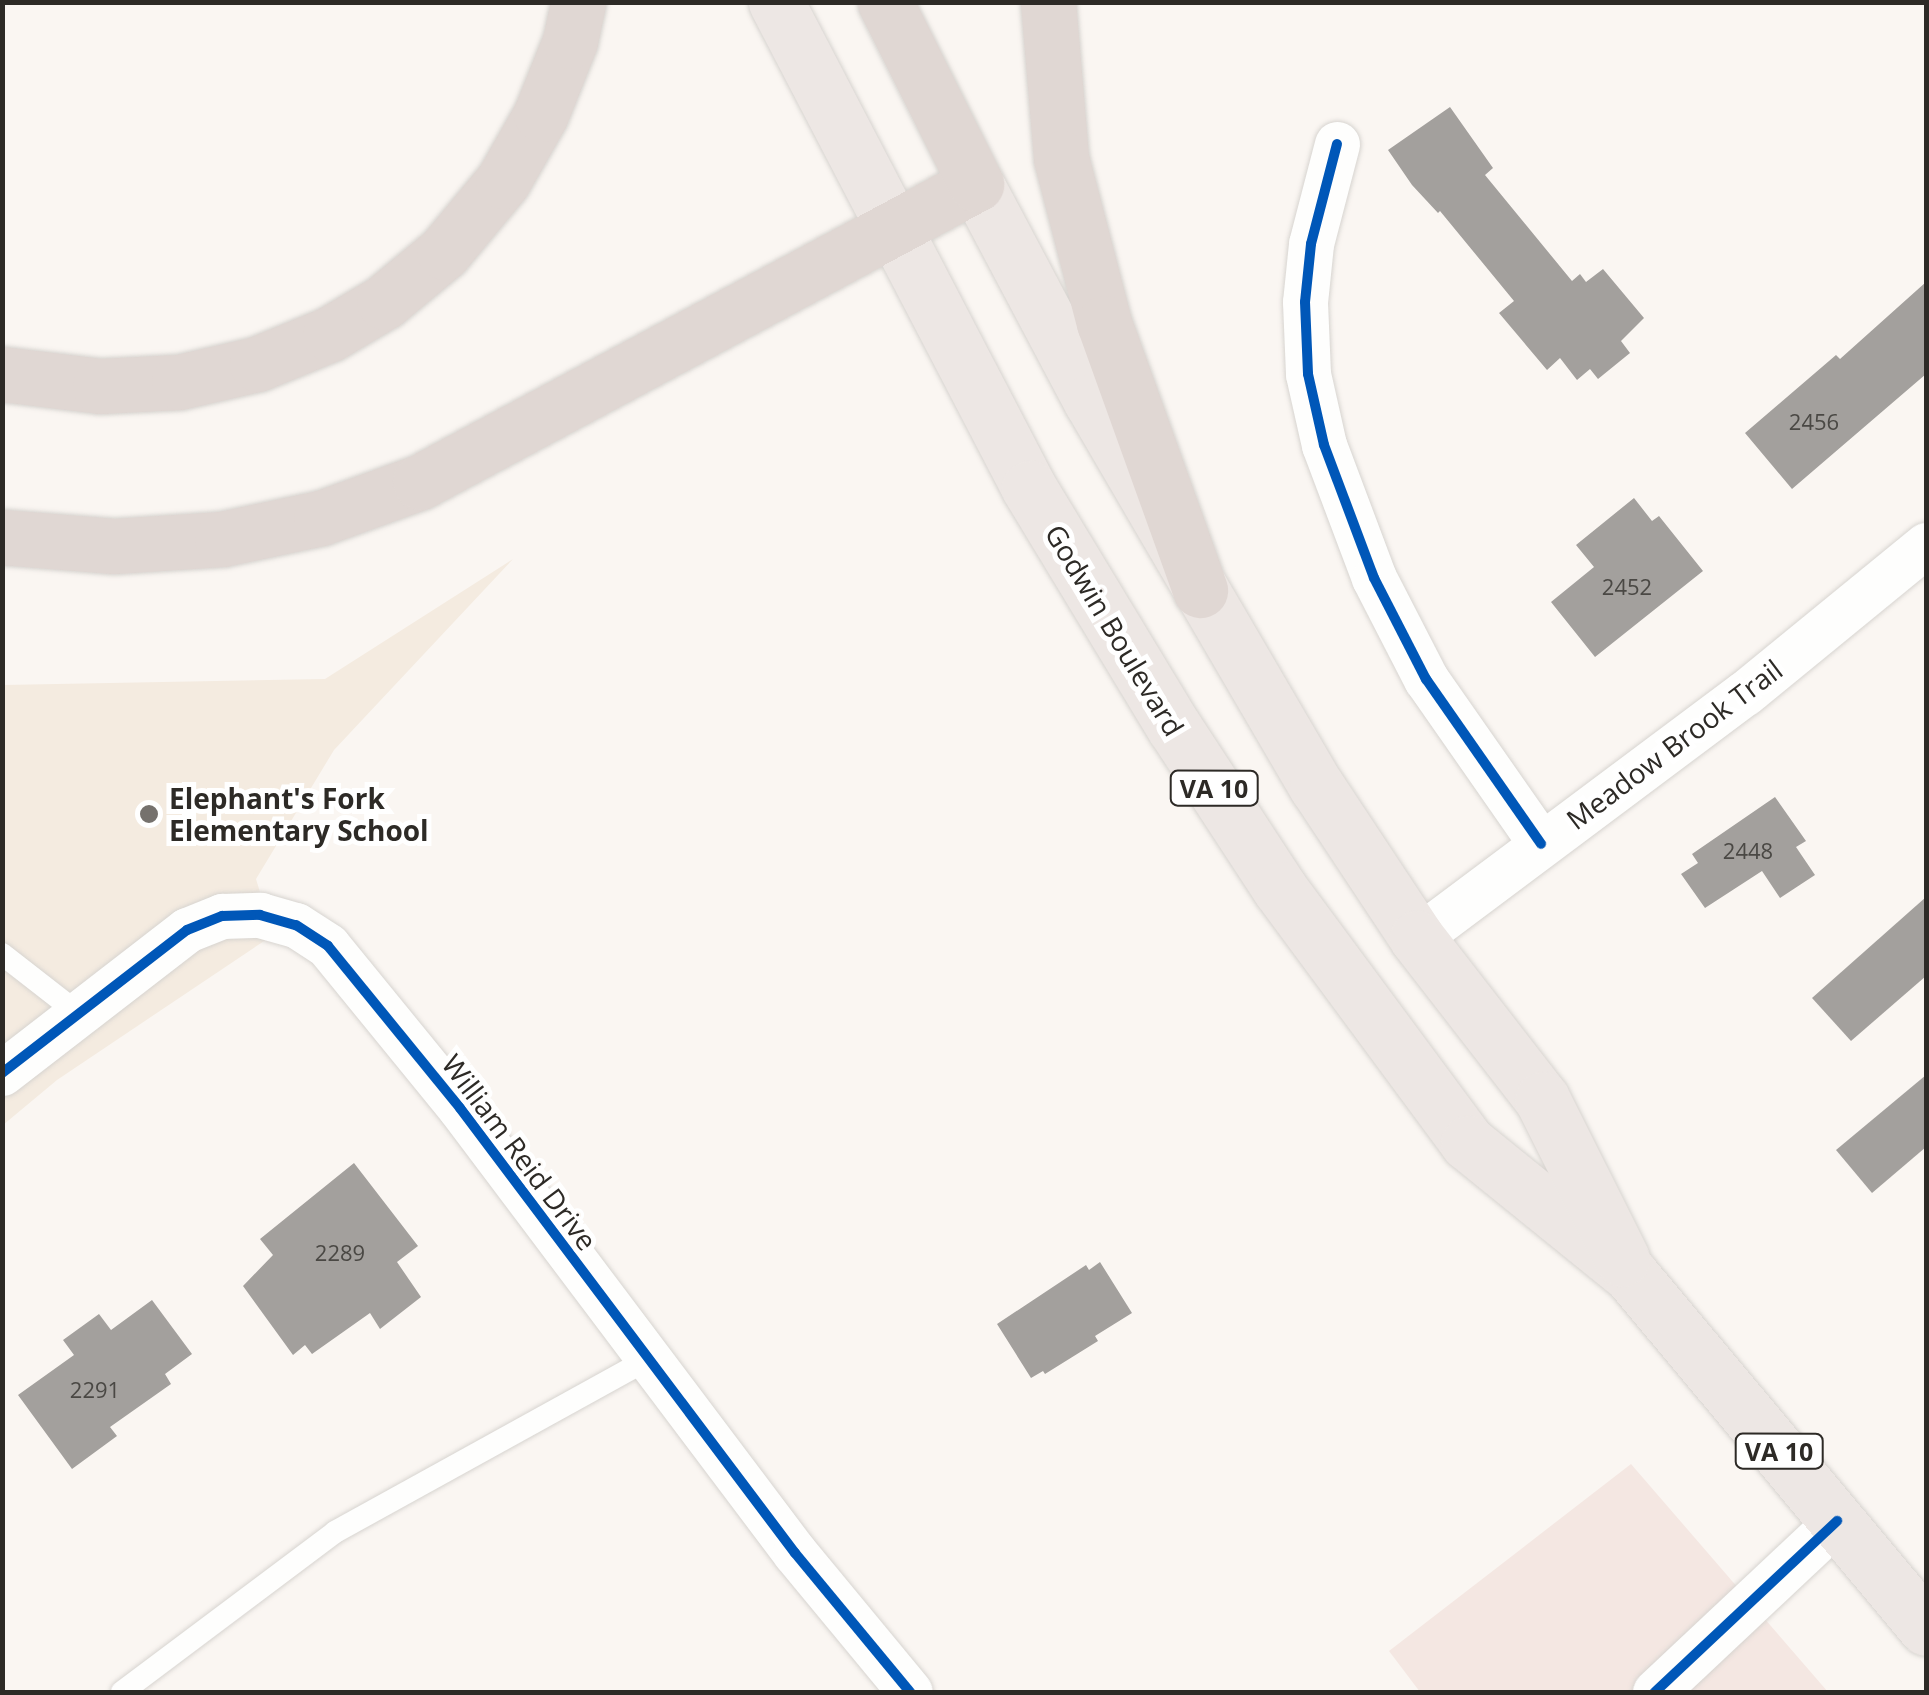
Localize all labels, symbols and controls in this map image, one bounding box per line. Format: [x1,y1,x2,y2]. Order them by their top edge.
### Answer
house number: 2456 [1789,409,1839,435]
street label: Godwin Boulevard [1039,518,1191,742]
house number: 2452 [1602,574,1652,600]
street label: Meadow Brook Trail [1560,652,1788,836]
road number: VA 10 [1169,768,1259,808]
place label: Elephant's Fork Elementary School [169,781,429,847]
marker: Elephant's Fork Elementary School [138,803,160,825]
house number: 2448 [1723,838,1773,864]
street label: William Reid Drive [436,1048,604,1256]
house number: 2289 [315,1240,365,1266]
house number: 2291 [70,1377,120,1403]
road number: VA 10 [1734,1431,1824,1471]

